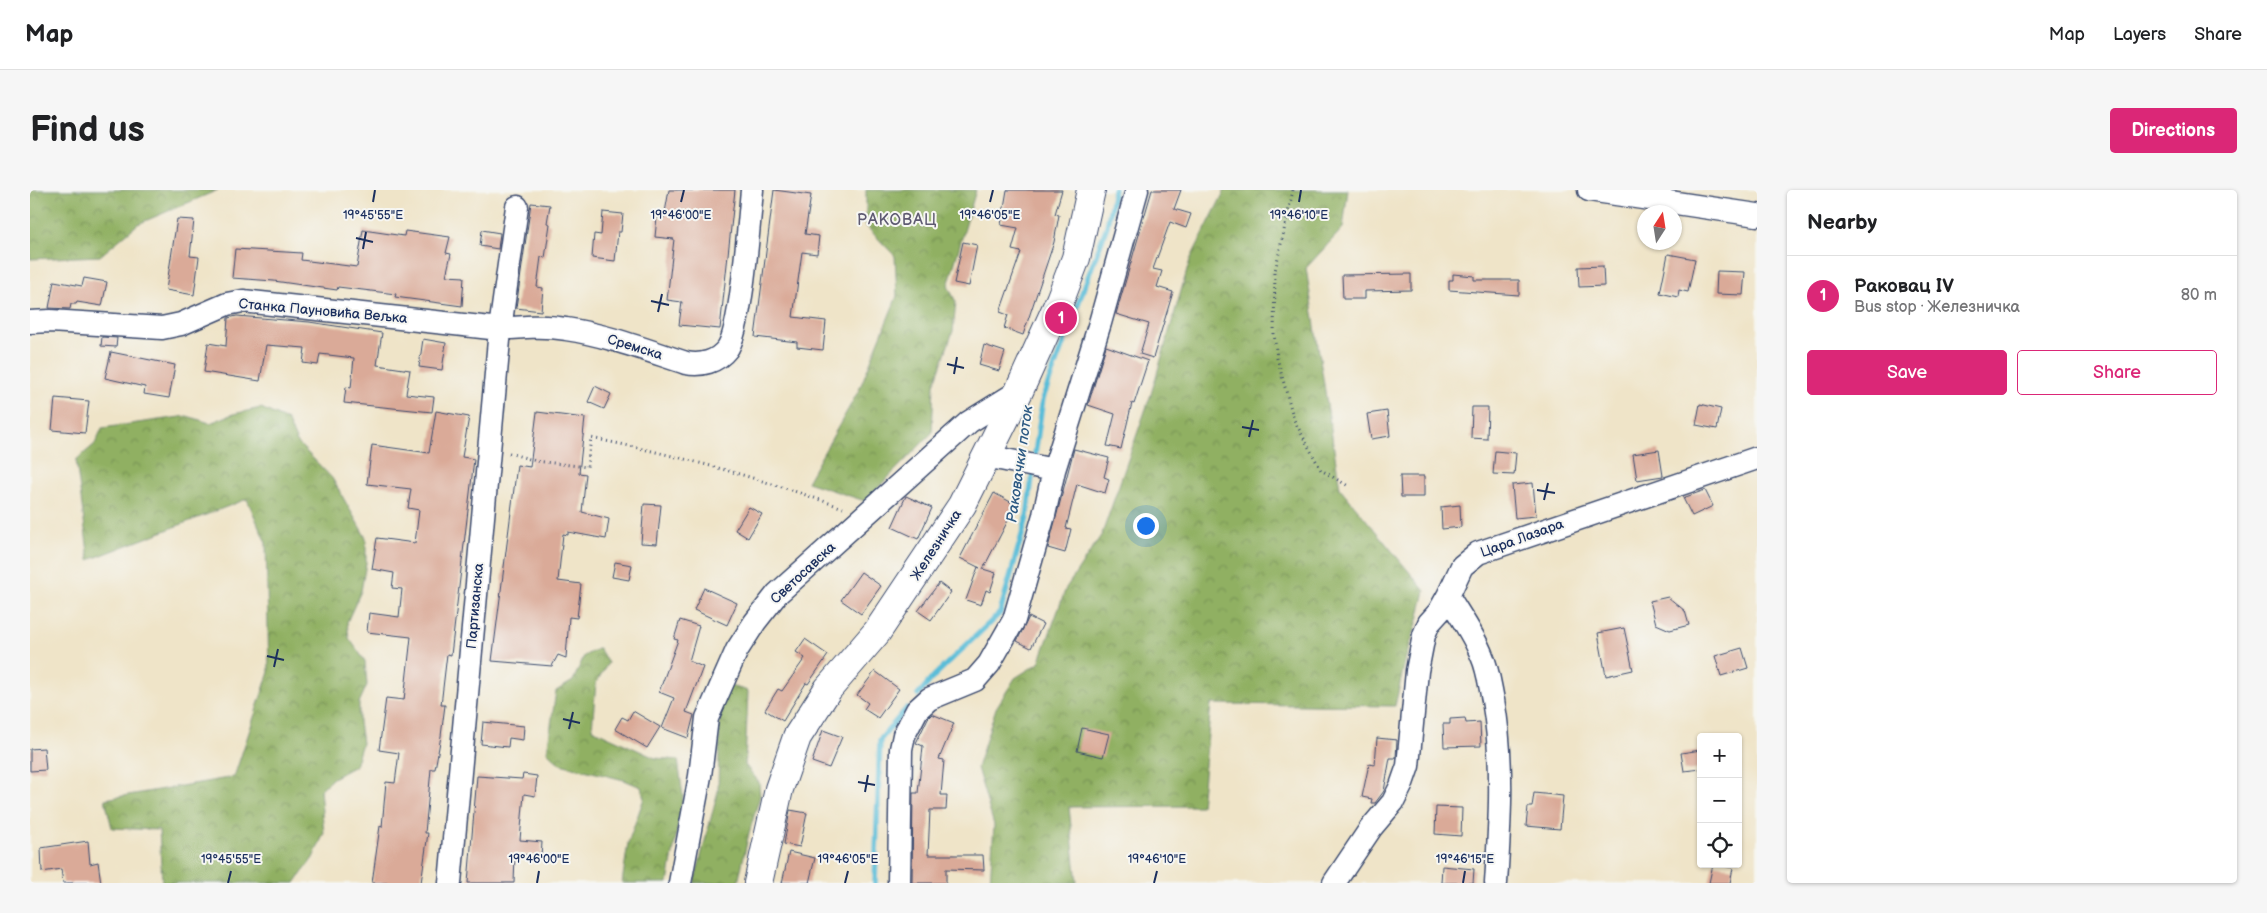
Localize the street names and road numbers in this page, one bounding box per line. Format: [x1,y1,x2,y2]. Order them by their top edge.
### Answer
street label: Станка Пауновића Вељка [238,295,409,327]
street label: Сремска [605,331,665,364]
street label: Железничка [907,506,966,584]
street label: Цара Лазара [1478,515,1567,561]
street label: Светосавска [767,538,840,608]
street label: Партизанска [463,562,487,650]

